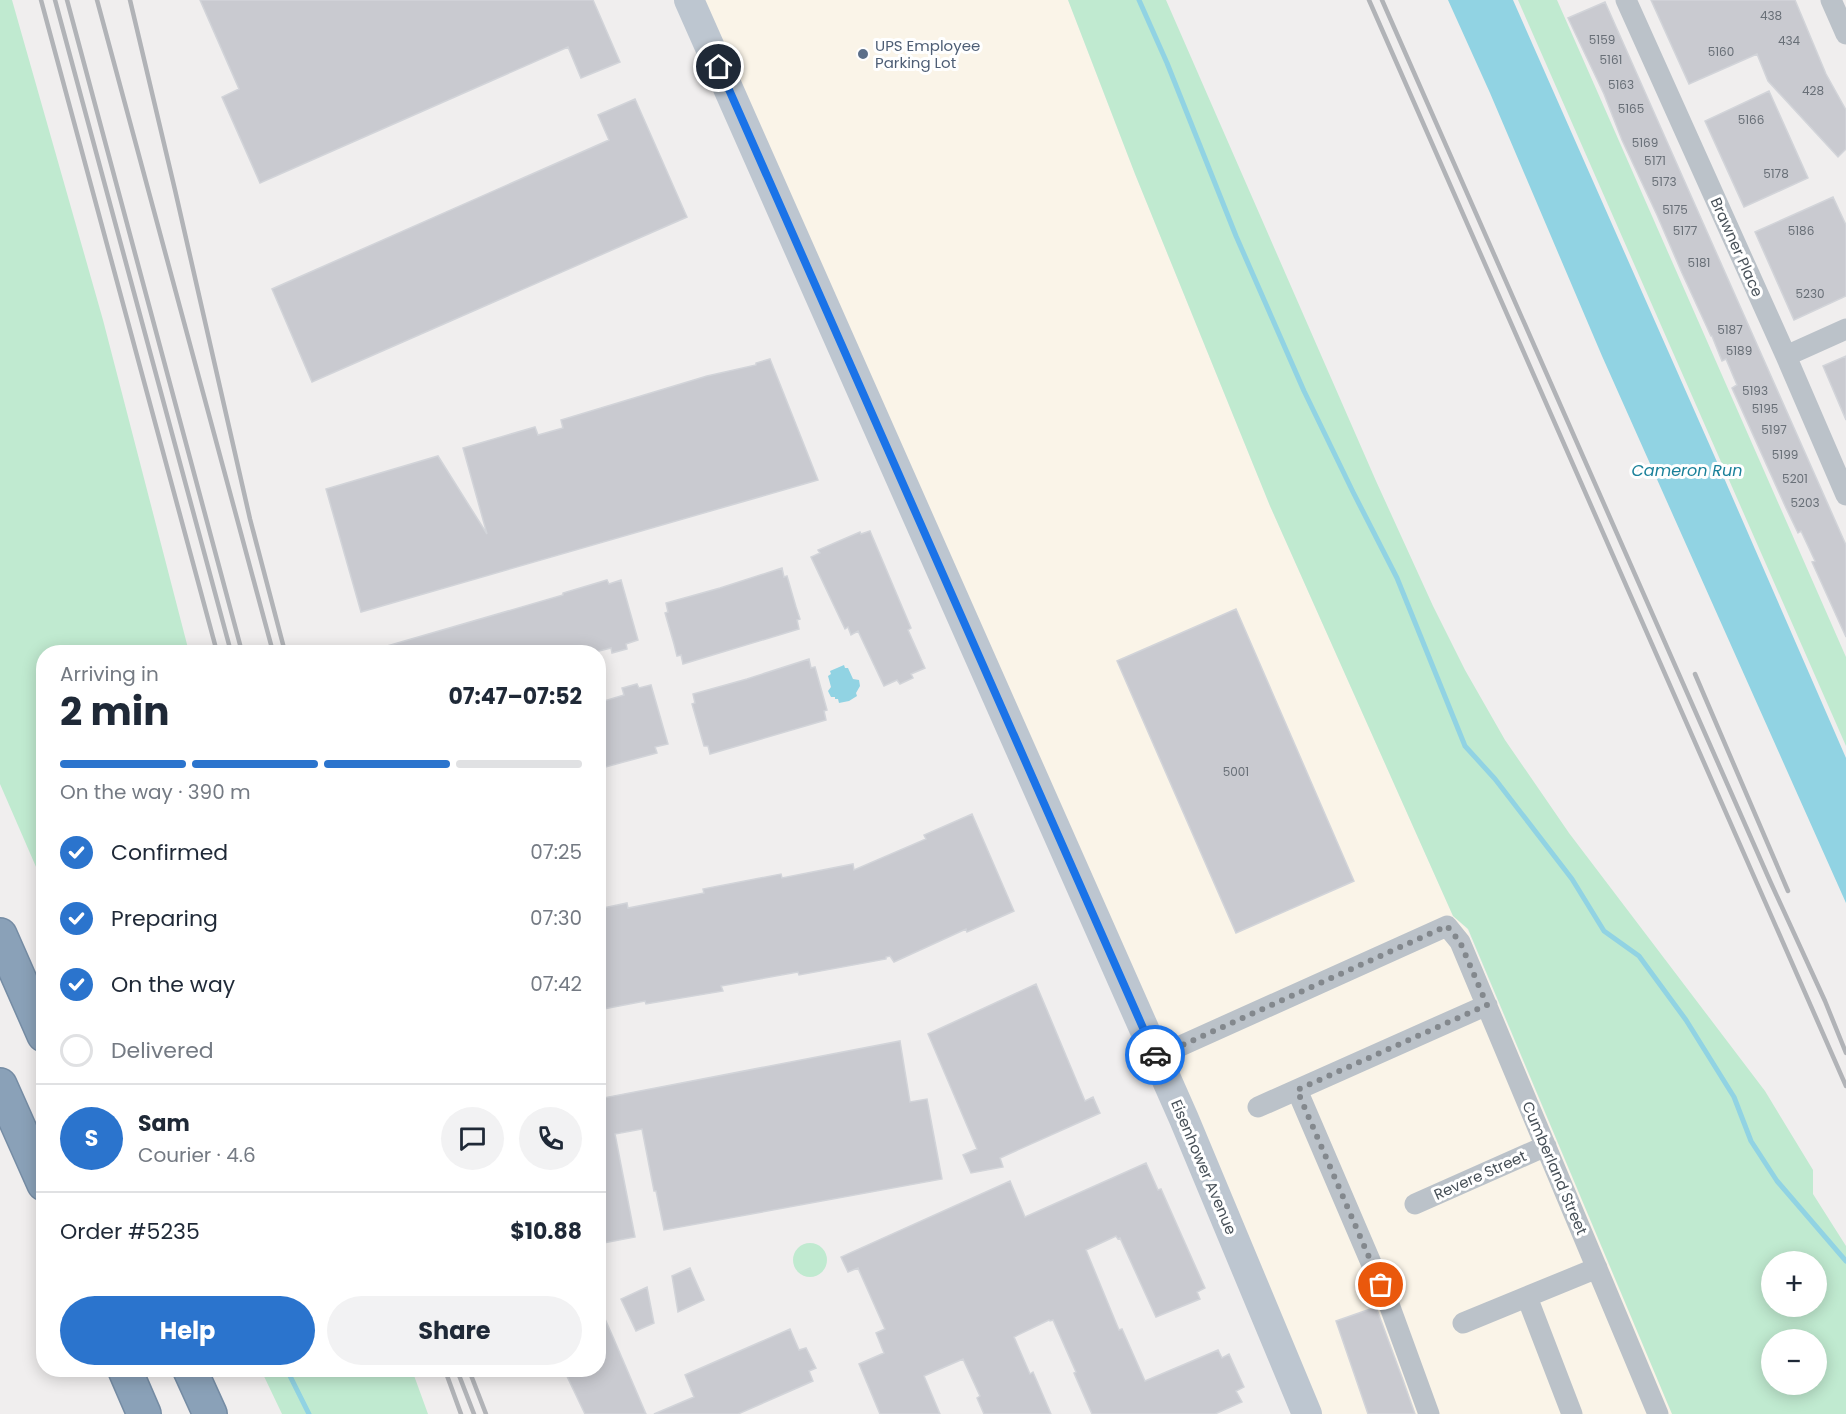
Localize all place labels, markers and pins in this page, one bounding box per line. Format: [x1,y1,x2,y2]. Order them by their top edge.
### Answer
place label: UPS Employee Parking Lot [875,35,980,73]
pin [693,41,744,92]
marker: UPS Employee Parking Lot [856,47,870,61]
pin [1355,1259,1406,1310]

